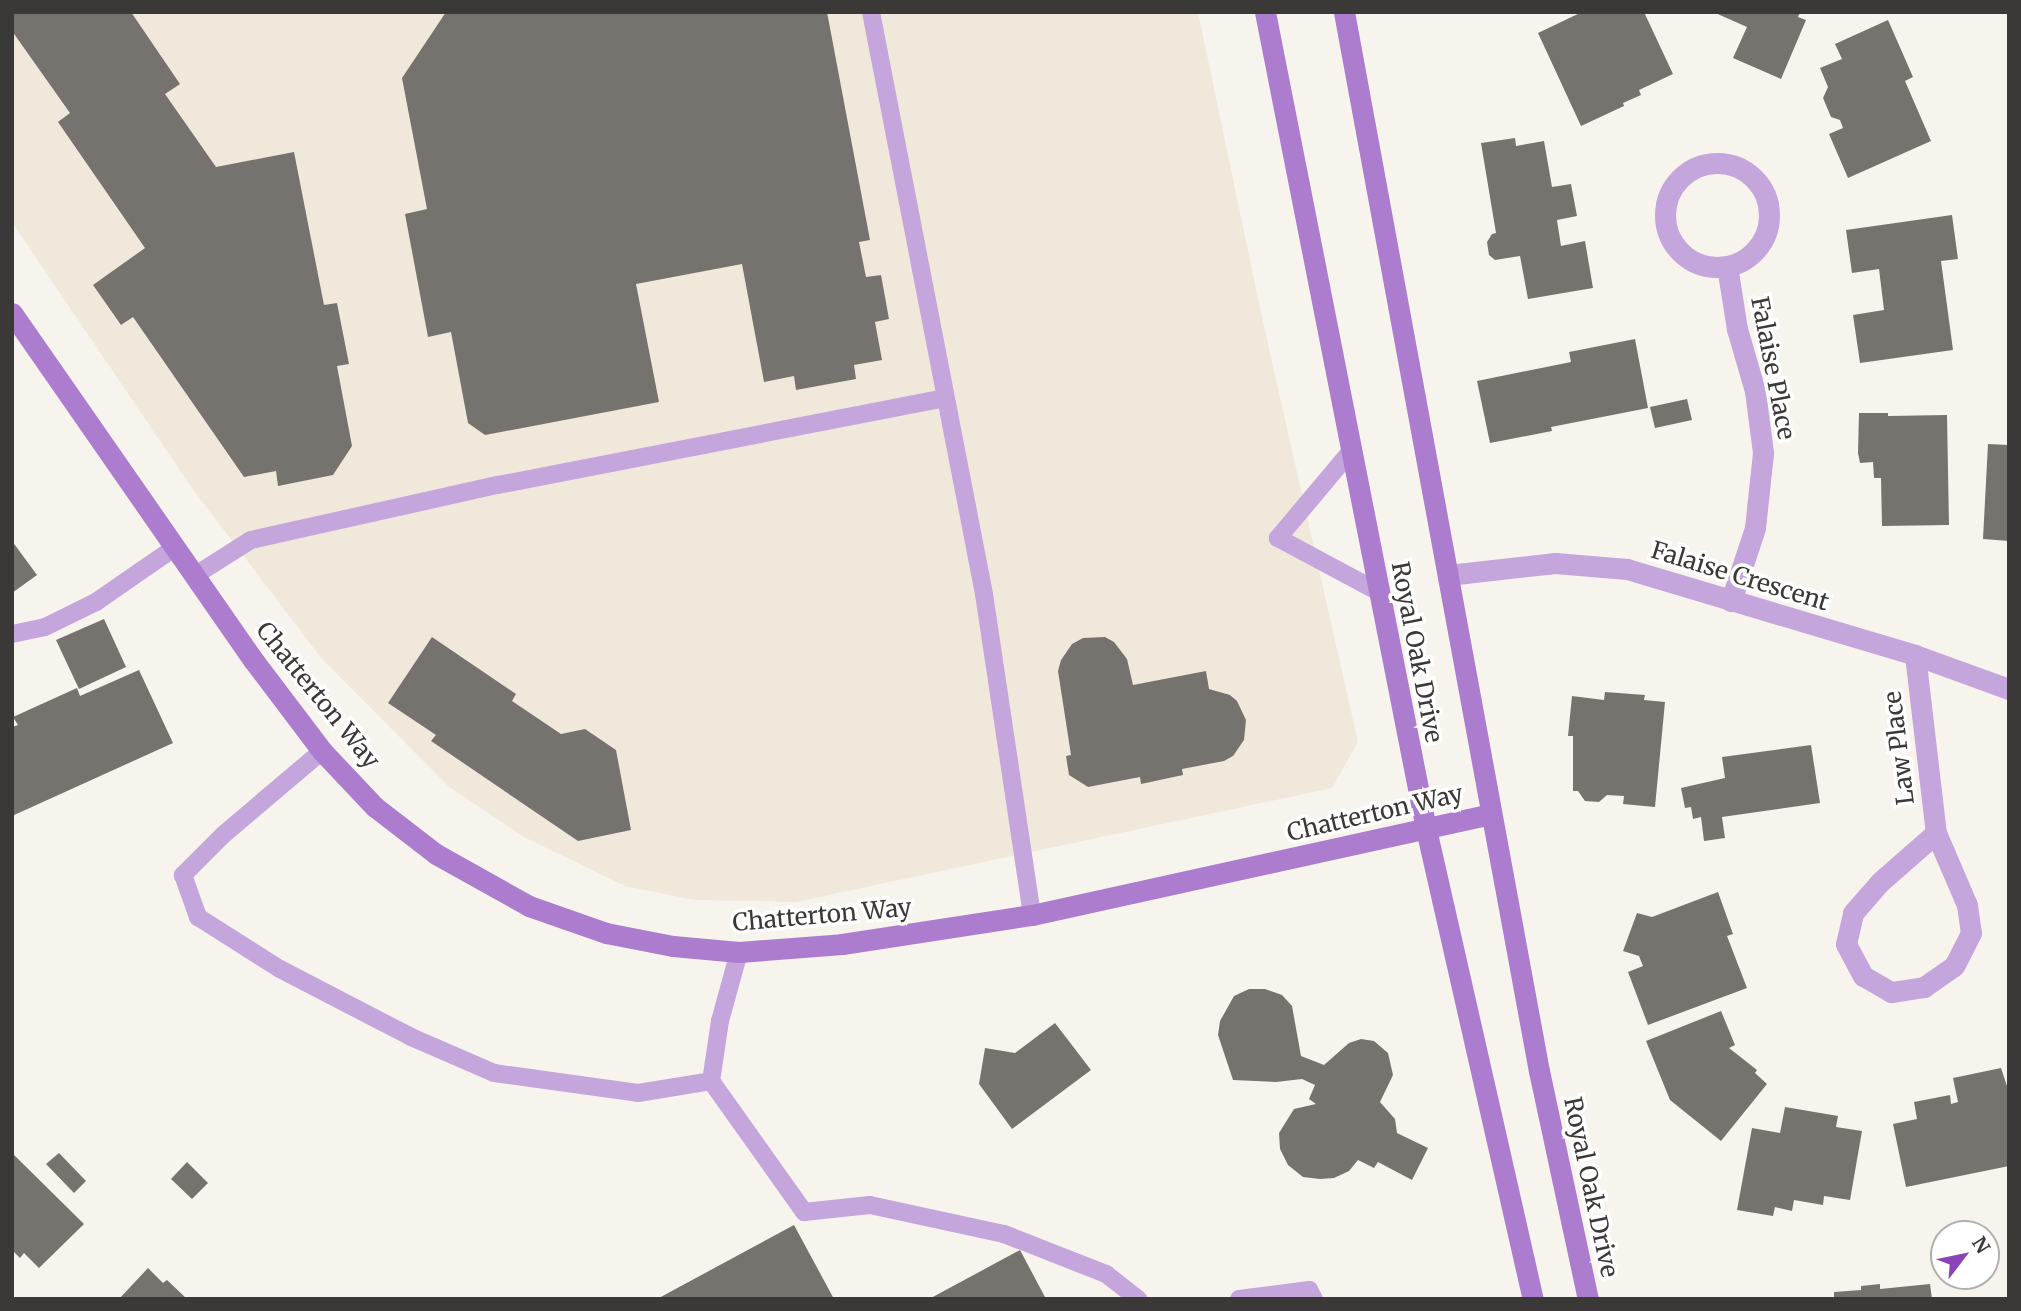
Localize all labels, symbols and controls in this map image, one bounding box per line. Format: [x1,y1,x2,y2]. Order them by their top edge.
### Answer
street label: Falaise Place [1745,294,1801,442]
street label: Falaise Crescent [1648,535,1832,617]
street label: Royal Oak Drive [1385,559,1449,745]
street label: Chatterton Way [250,616,386,774]
street label: Law Place [1878,690,1920,806]
street label: Chatterton Way [1284,779,1466,847]
street label: Chatterton Way [731,893,913,937]
street label: Royal Oak Drive [1558,1094,1624,1280]
north arrow [1930,1220,2000,1290]
text: N [1967,1232,1995,1258]

